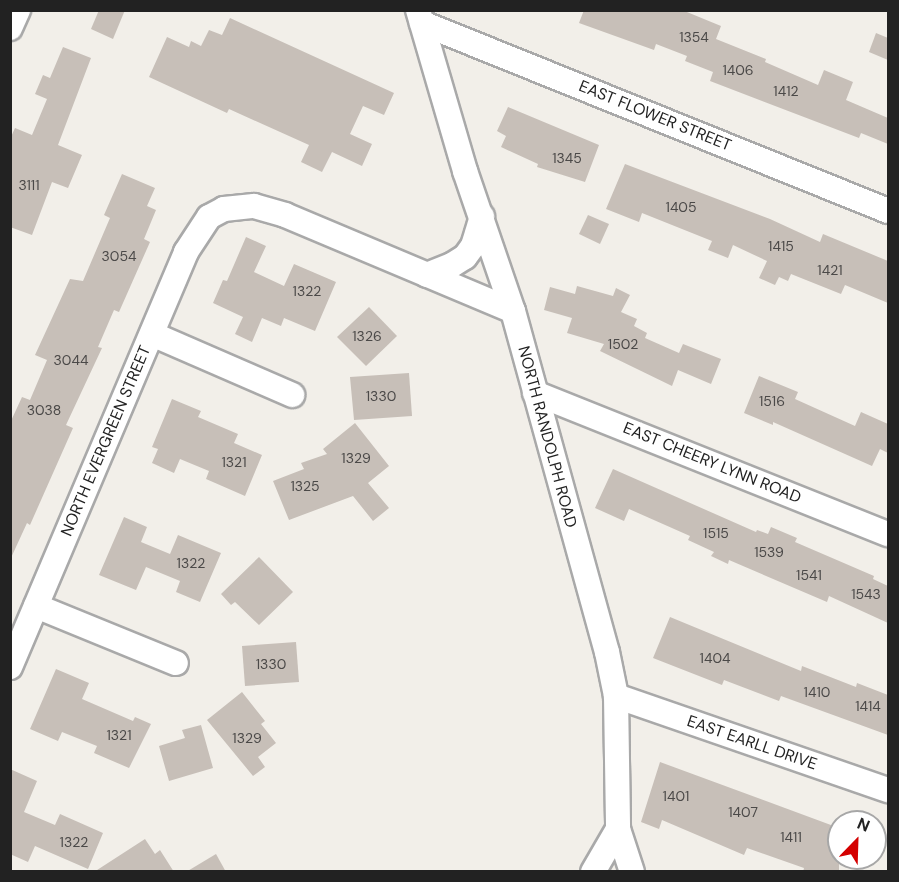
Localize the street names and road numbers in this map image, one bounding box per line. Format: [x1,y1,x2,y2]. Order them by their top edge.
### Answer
street label: EAST FLOWER STREET [576,77,734,155]
street label: NORTH EVERGREEN STREET [57,343,155,539]
street label: NORTH RANDOLPH ROAD [513,344,581,530]
street label: EAST CHEERY LYNN ROAD [620,418,804,508]
street label: EAST EARLL DRIVE [684,712,820,774]

